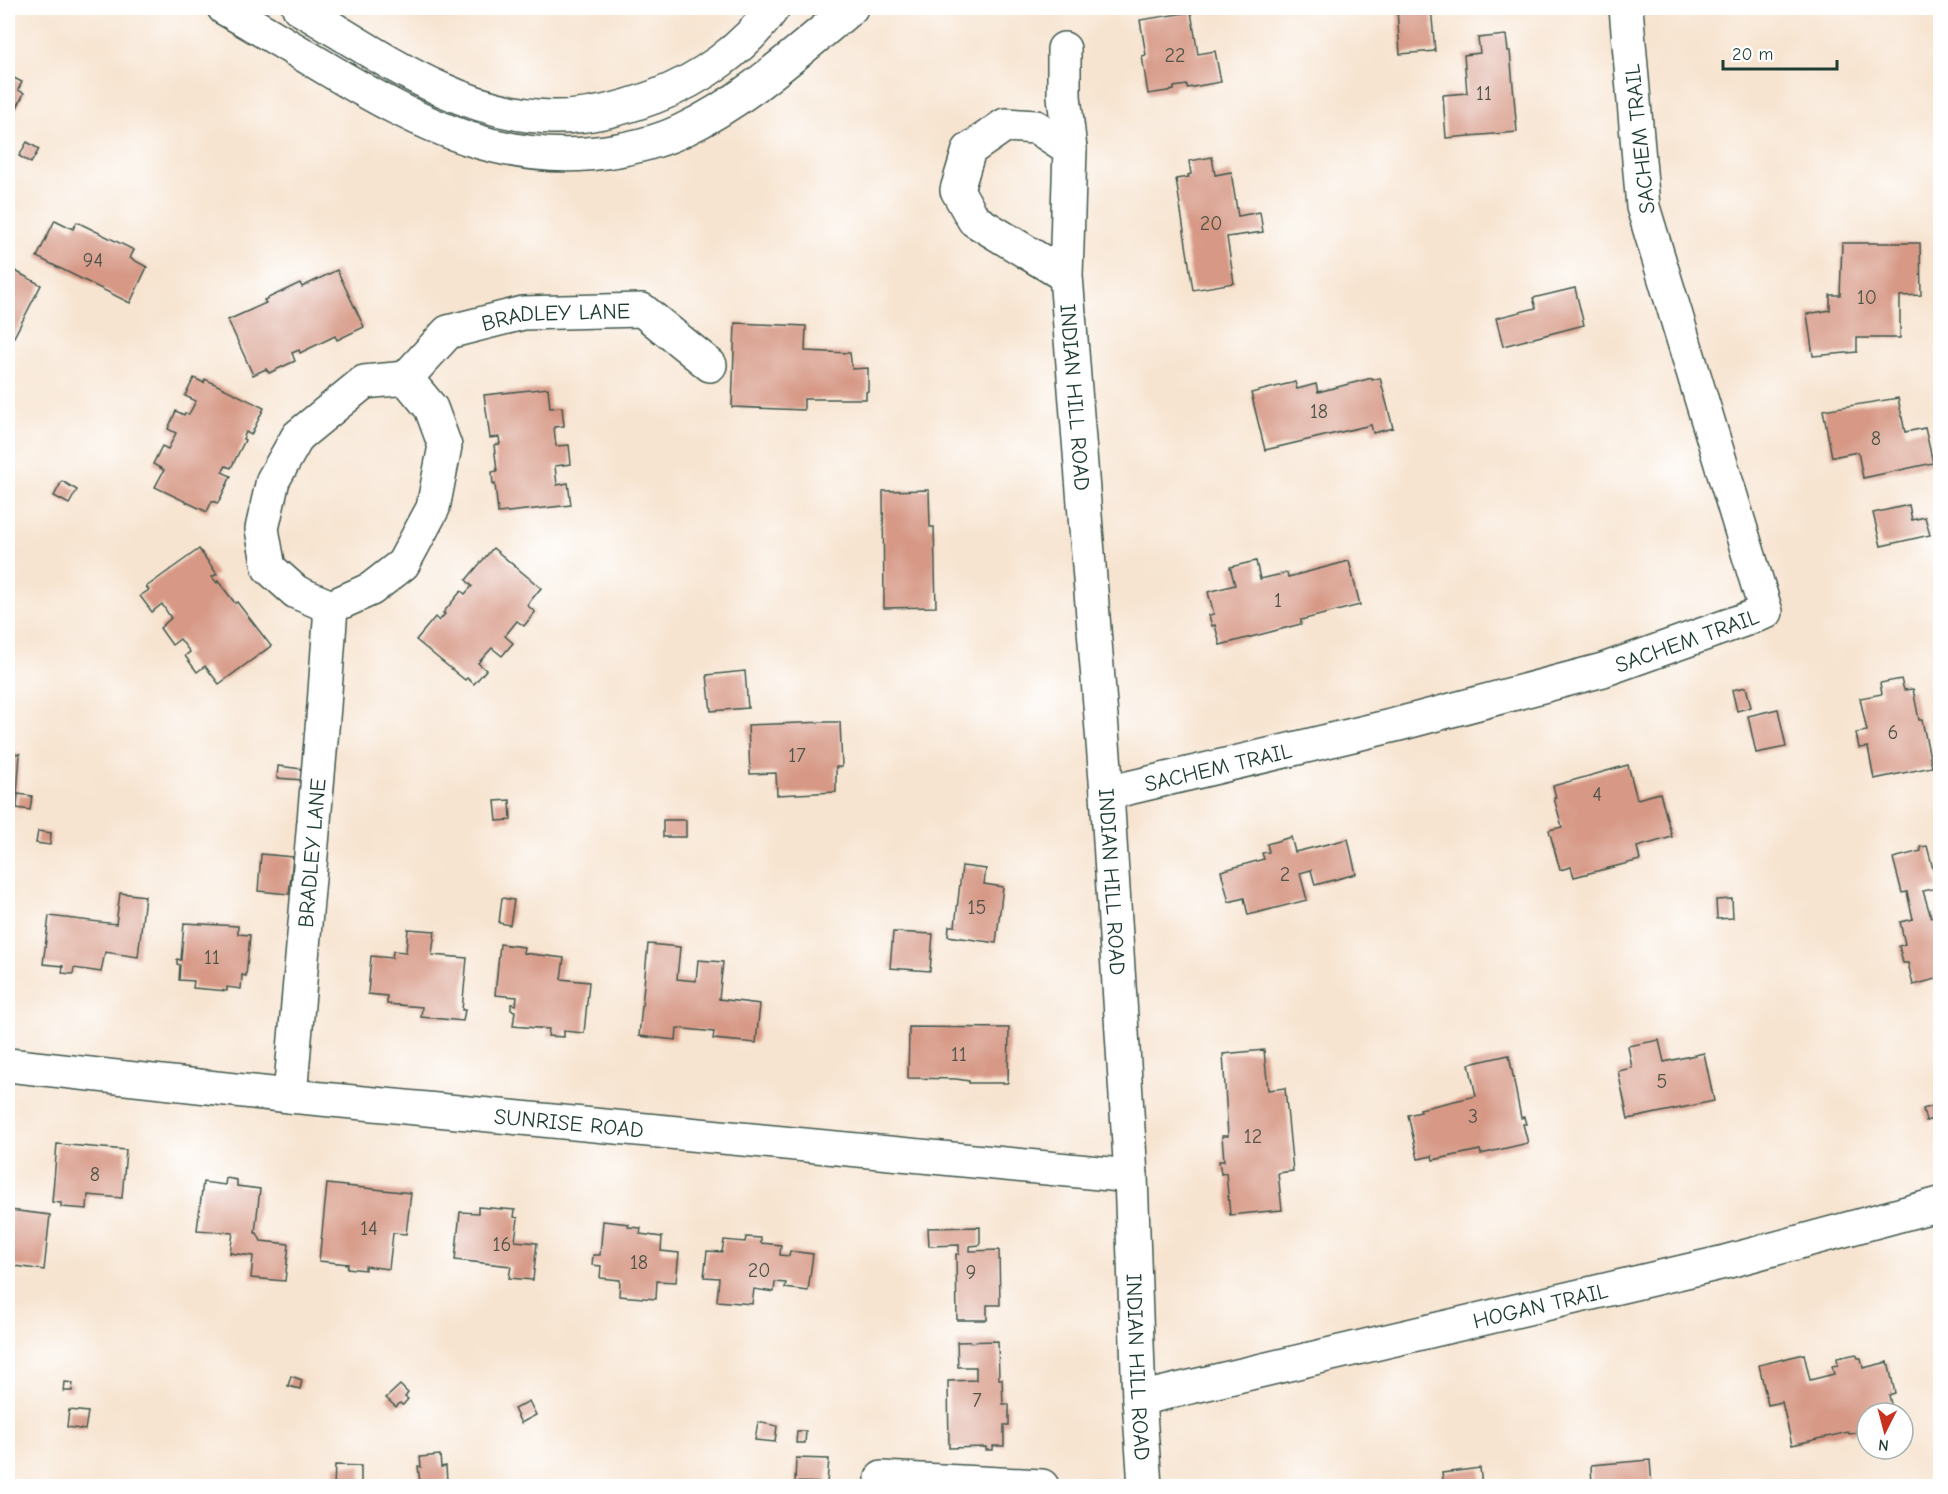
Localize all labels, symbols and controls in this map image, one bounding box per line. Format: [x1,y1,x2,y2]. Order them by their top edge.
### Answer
scale bar [1723,33,1837,71]
house number: 22 [1165,44,1185,67]
text: 20 m [1732,44,1773,65]
street label: SACHEM TRAIL [1619,63,1661,215]
house number: 11 [1476,82,1492,105]
house number: 20 [1200,212,1222,235]
house number: 94 [83,249,103,272]
house number: 10 [1857,286,1877,309]
street label: BRADLEY LANE [479,298,631,337]
street label: INDIAN HILL ROAD [1054,303,1095,492]
house number: 18 [1310,400,1328,423]
house number: 8 [1871,427,1881,450]
house number: 1 [1274,589,1282,612]
street label: SACHEM TRAIL [1612,604,1762,679]
house number: 6 [1888,721,1898,744]
street label: SACHEM TRAIL [1142,738,1294,798]
house number: 17 [788,744,806,767]
street label: BRADLEY LANE [293,777,332,929]
house number: 4 [1592,783,1602,806]
street label: INDIAN HILL ROAD [1093,787,1130,976]
house number: 2 [1280,863,1290,886]
house number: 15 [968,896,986,919]
house number: 11 [204,946,220,969]
house number: 11 [951,1043,967,1066]
house number: 5 [1657,1070,1667,1093]
street label: SUNRISE ROAD [493,1103,645,1144]
house number: 3 [1468,1105,1478,1128]
house number: 12 [1244,1125,1262,1148]
house number: 8 [90,1163,100,1186]
house number: 14 [360,1217,378,1240]
house number: 16 [493,1233,511,1256]
house number: 18 [630,1251,648,1274]
house number: 20 [748,1259,770,1282]
house number: 9 [966,1261,976,1284]
street label: INDIAN HILL ROAD [1121,1273,1155,1462]
street label: HOGAN TRAIL [1470,1278,1610,1334]
house number: 7 [972,1389,982,1412]
north arrow [1855,1401,1915,1461]
text: N [1877,1435,1890,1454]

